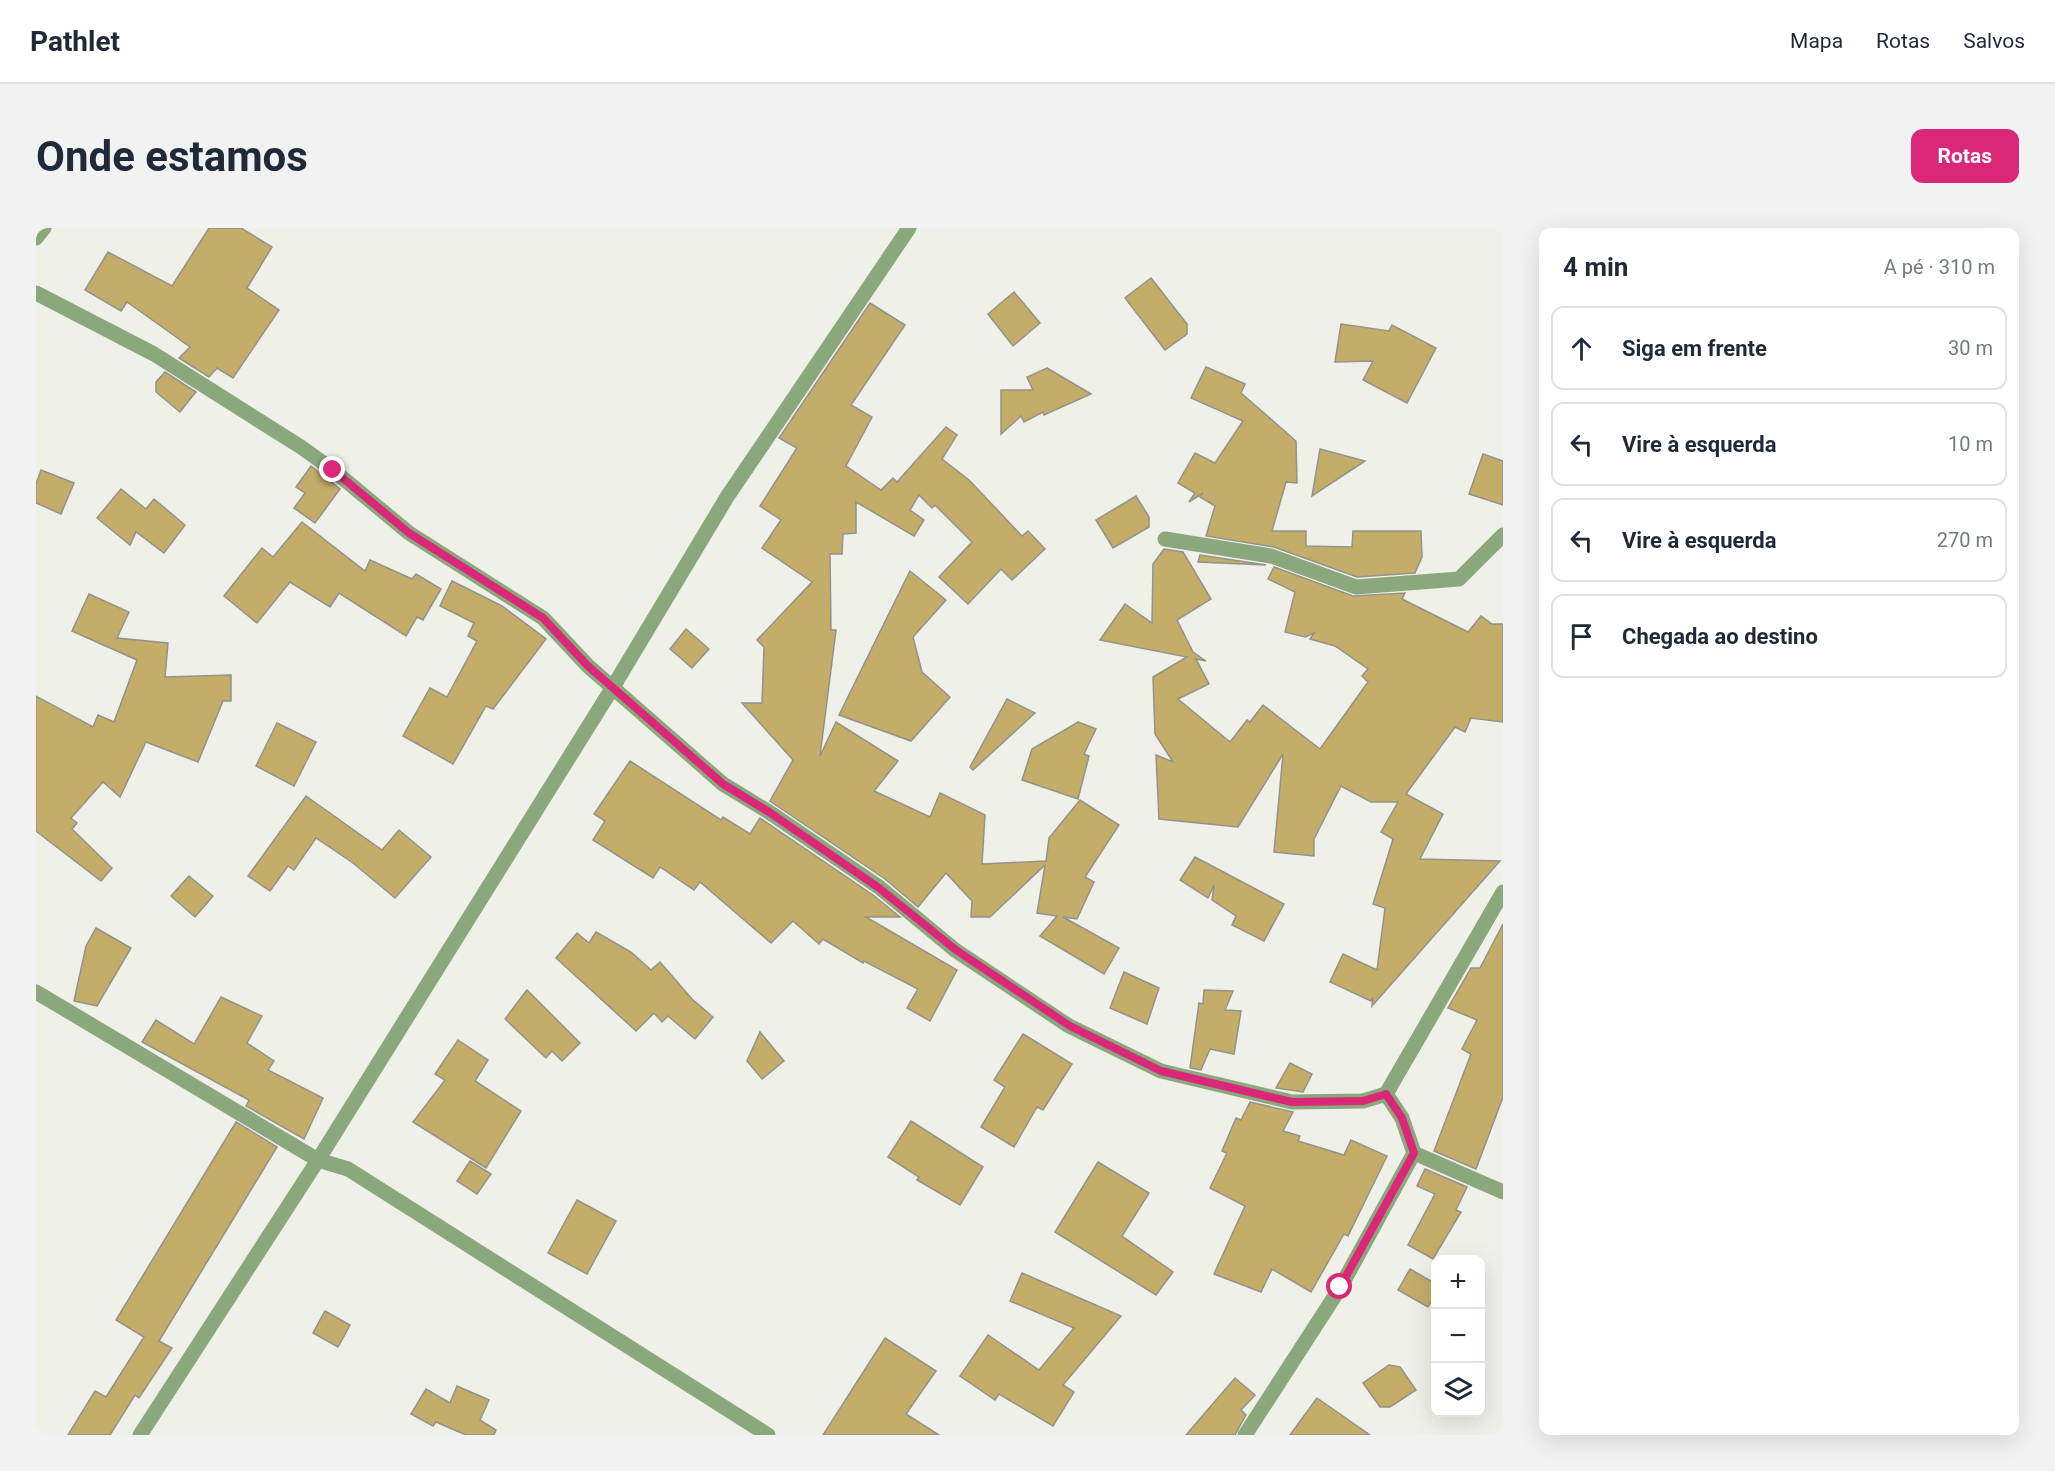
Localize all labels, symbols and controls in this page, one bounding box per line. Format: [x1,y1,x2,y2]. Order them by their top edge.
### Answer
text: Pathlet [30,25,120,58]
text: Mapa [1790,29,1843,53]
text: Rotas [1876,29,1930,53]
text: Salvos [1963,29,2025,53]
button: Rotas [1911,129,2019,183]
text: Onde estamos [36,132,308,181]
text: 4 min [1563,252,1628,282]
text: A pé · 310 m [1884,255,1995,279]
icon: ahead [1565,332,1598,365]
text: Siga em frente [1622,336,1767,361]
text: 30 m [1948,336,1993,360]
icon: left [1565,428,1598,461]
text: Vire à esquerda [1622,432,1776,457]
text: 10 m [1948,432,1993,456]
route end [319,456,345,482]
icon: left [1565,524,1598,557]
text: Vire à esquerda [1622,528,1776,553]
text: 270 m [1937,528,1993,552]
icon: arrive [1565,620,1598,653]
text: Chegada ao destino [1622,624,1818,649]
map controls [1431,1255,1485,1417]
button: + [1431,1255,1485,1309]
route start [1326,1273,1352,1299]
button: − [1431,1309,1485,1363]
button: layers [1431,1363,1485,1417]

